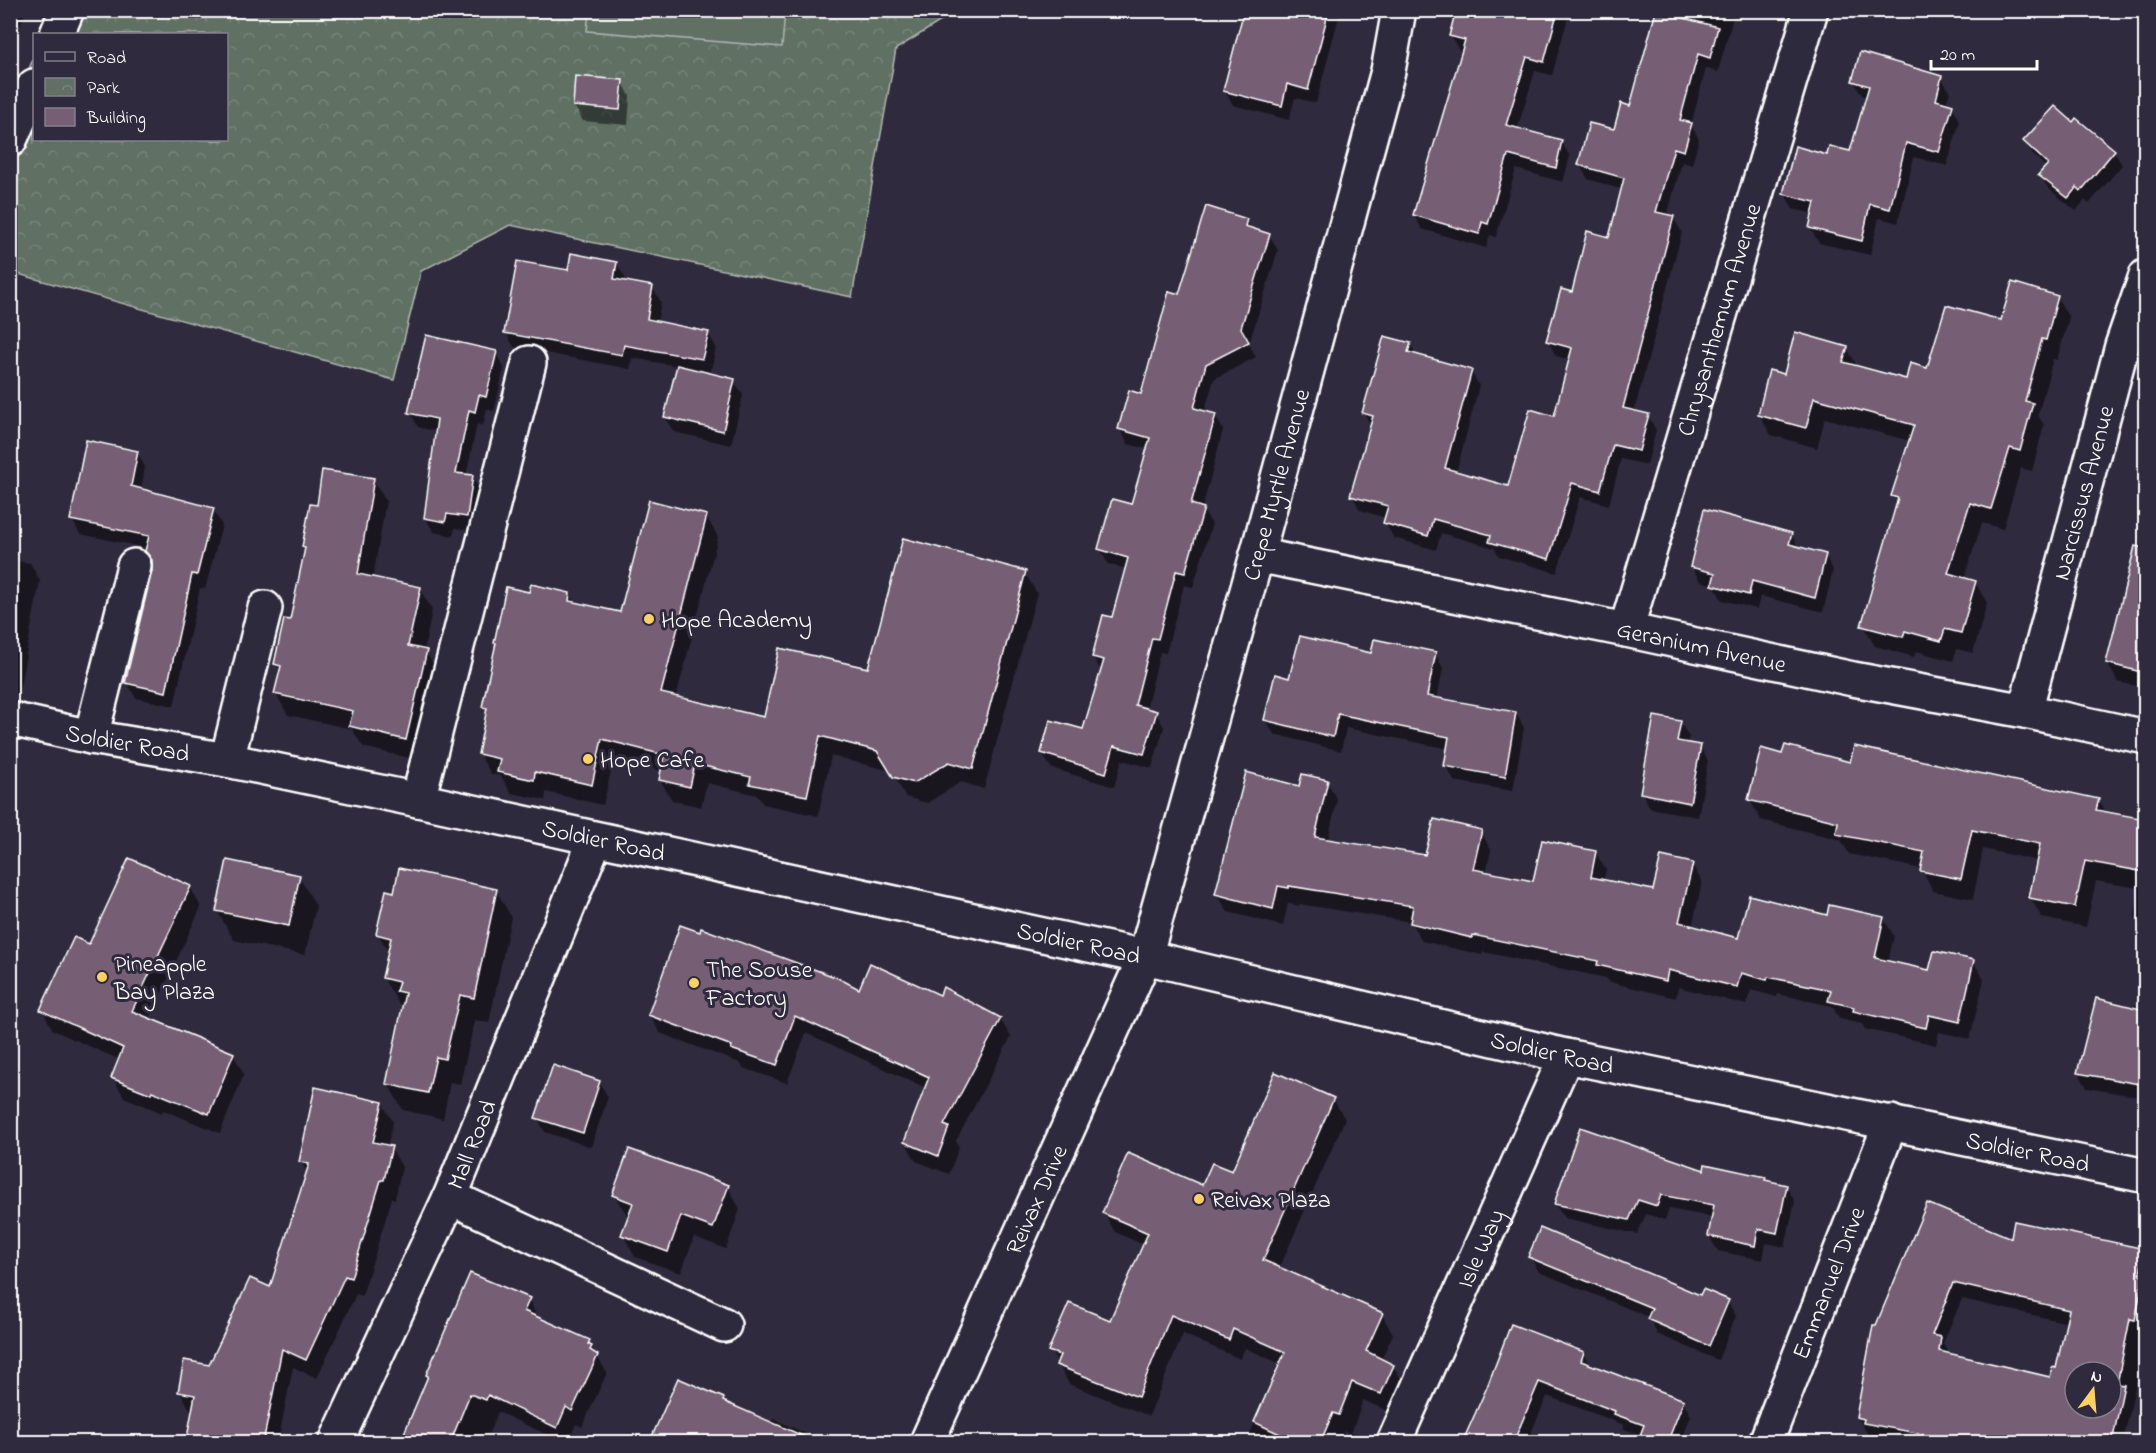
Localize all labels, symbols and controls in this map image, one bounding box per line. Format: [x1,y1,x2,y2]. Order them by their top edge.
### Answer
legend [33,33,228,141]
scale bar [1931,33,2038,71]
text: 20 m [1940,43,1975,69]
text: Road [87,46,126,72]
text: Park [87,76,120,102]
text: Building [86,106,146,133]
street label: Chrysanthemum Avenue [1670,199,1772,441]
street label: Crepe Myrtle Avenue [1236,385,1321,585]
street label: Narcissus Avenue [2045,402,2126,585]
place label: Hope Academy [661,604,812,640]
marker: Hope Academy [642,612,656,626]
street label: Geranium Avenue [1613,614,1789,684]
street label: Soldier Road [62,717,192,773]
place label: Hope Cafe [600,744,705,779]
marker: Hope Cafe [581,752,595,766]
street label: Soldier Road [538,812,669,873]
street label: Soldier Road [1013,915,1144,976]
place label: Pineapple Bay Plaza [113,948,215,1012]
place label: The Souse Factory [705,954,813,1018]
marker: Pineapple Bay Plaza [95,970,109,984]
marker: The Souse Factory [687,976,701,990]
street label: Soldier Road [1486,1024,1617,1086]
street label: Mall Road [440,1095,508,1195]
street label: Soldier Road [1962,1124,2093,1184]
street label: Reivax Drive [998,1139,1078,1261]
place label: Reivax Plaza [1211,1184,1331,1219]
marker: Reivax Plaza [1192,1192,1206,1206]
street label: Emmanuel Drive [1785,1202,1876,1365]
street label: Isle Way [1450,1204,1516,1295]
north arrow [2063,1360,2123,1420]
text: N [2088,1364,2105,1391]

